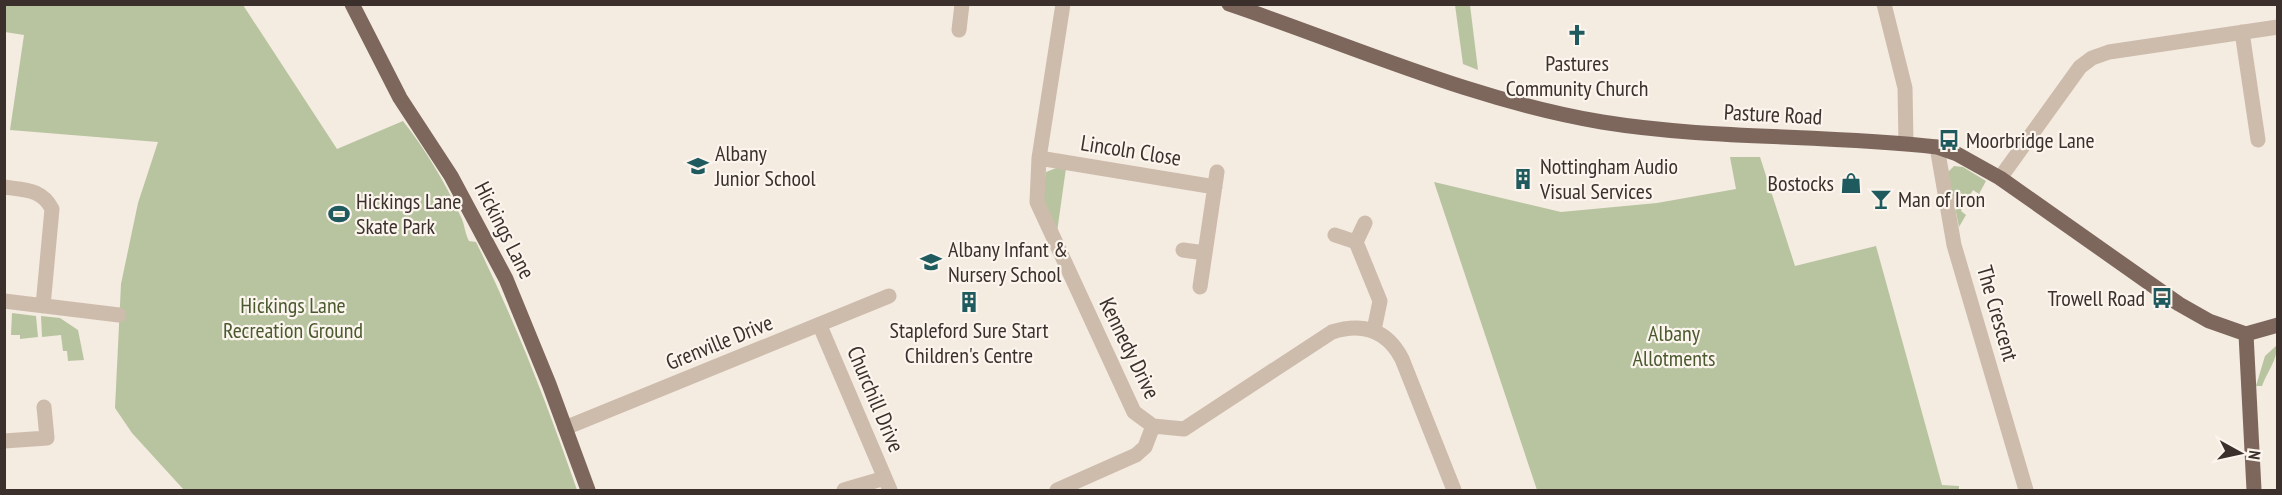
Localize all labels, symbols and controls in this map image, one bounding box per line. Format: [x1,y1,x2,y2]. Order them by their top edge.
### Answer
church icon: Pastures Community Church [1565,23,1589,47]
place label: Pastures Community Church [1506,49,1648,102]
street label: Pasture Road [1723,97,1823,131]
place label: Moorbridge Lane [1966,126,2095,154]
street label: Lincoln Close [1079,128,1183,172]
bus stop icon: Moorbridge Lane [1937,128,1961,152]
place label: Albany Junior School [714,139,816,192]
place label: Nottingham Audio Visual Services [1539,152,1678,205]
school or university icon: Albany Junior School [686,154,710,178]
building icon: Nottingham Audio Visual Services [1511,167,1535,191]
place label: Bostocks [1768,169,1834,197]
shop icon: Bostocks [1839,171,1863,195]
street label: Hickings Lane [469,177,541,283]
place label: Man of Iron [1898,185,1985,213]
place label: Hickings Lane Skate Park [356,187,461,240]
bar icon: Man of Iron [1869,187,1893,211]
sports icon: Hickings Lane Skate Park [327,202,351,226]
place label: Albany Infant & Nursery School [948,235,1068,288]
school or university icon: Albany Infant & Nursery School [919,250,943,274]
street label: The Crescent [1971,262,2025,364]
place label: Trowell Road [2047,284,2145,312]
bus stop icon: Trowell Road [2150,286,2174,310]
building icon: Stapleford Sure Start Children's Centre [957,290,981,314]
park label: Hickings Lane Recreation Ground [223,291,363,344]
street label: Kennedy Drive [1093,293,1167,403]
street label: Grenville Drive [661,308,777,376]
place label: Stapleford Sure Start Children's Centre [890,316,1048,369]
park label: Albany Allotments [1633,319,1715,372]
street label: Churchill Drive [841,342,911,456]
north arrow [2210,423,2270,483]
text: N [2244,449,2265,461]

